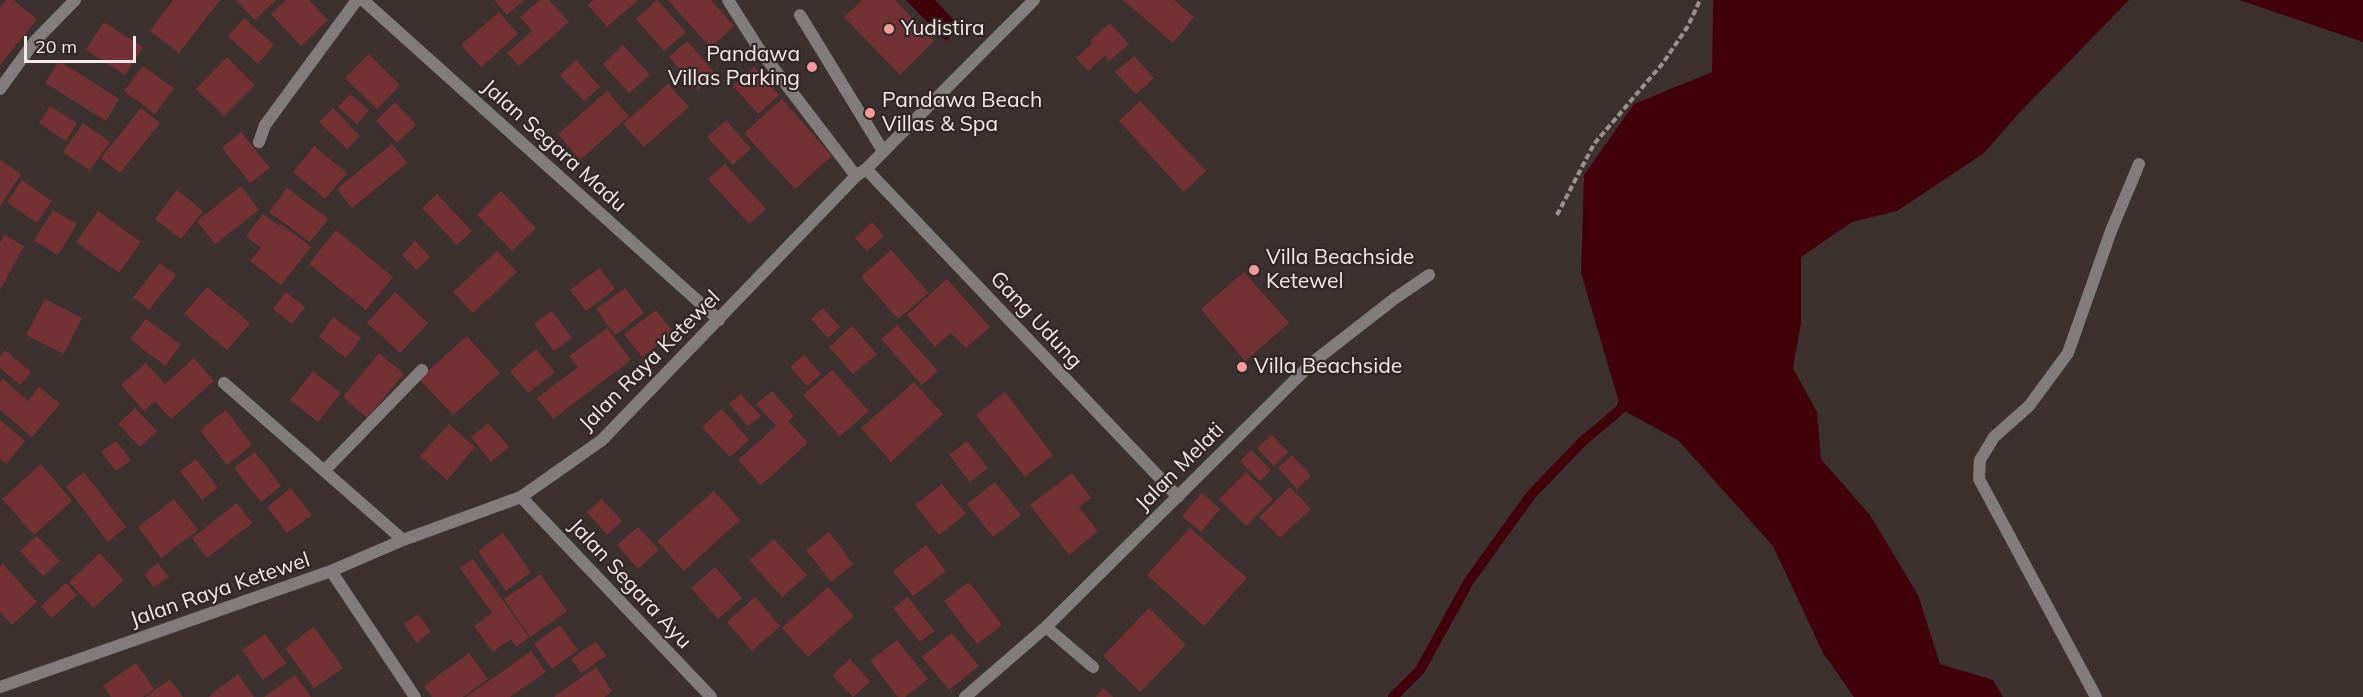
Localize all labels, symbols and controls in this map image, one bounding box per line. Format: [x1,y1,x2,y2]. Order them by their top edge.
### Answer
place label: Yudistira [901,16,985,42]
marker: Yudistira [882,22,896,36]
scale bar [27,24,140,62]
text: 20 m [35,35,77,58]
place label: Pandawa Villas Parking [668,42,800,92]
marker: Pandawa Villas Parking [805,60,819,74]
street label: Jalan Segara Madu [477,75,631,217]
place label: Pandawa Beach Villas & Spa [882,88,1042,138]
marker: Pandawa Beach Villas & Spa [863,106,877,120]
place label: Villa Beachside Ketewel [1266,245,1414,295]
marker: Villa Beachside Ketewel [1247,263,1261,277]
street label: Gang Udung [985,266,1087,374]
street label: Jalan Raya Ketewel [574,285,726,437]
place label: Villa Beachside [1254,354,1402,380]
marker: Villa Beachside [1235,360,1249,374]
street label: Jalan Melati [1131,418,1229,516]
street label: Jalan Segara Ayu [563,514,697,654]
street label: Jalan Raya Ketewel [127,547,313,633]

